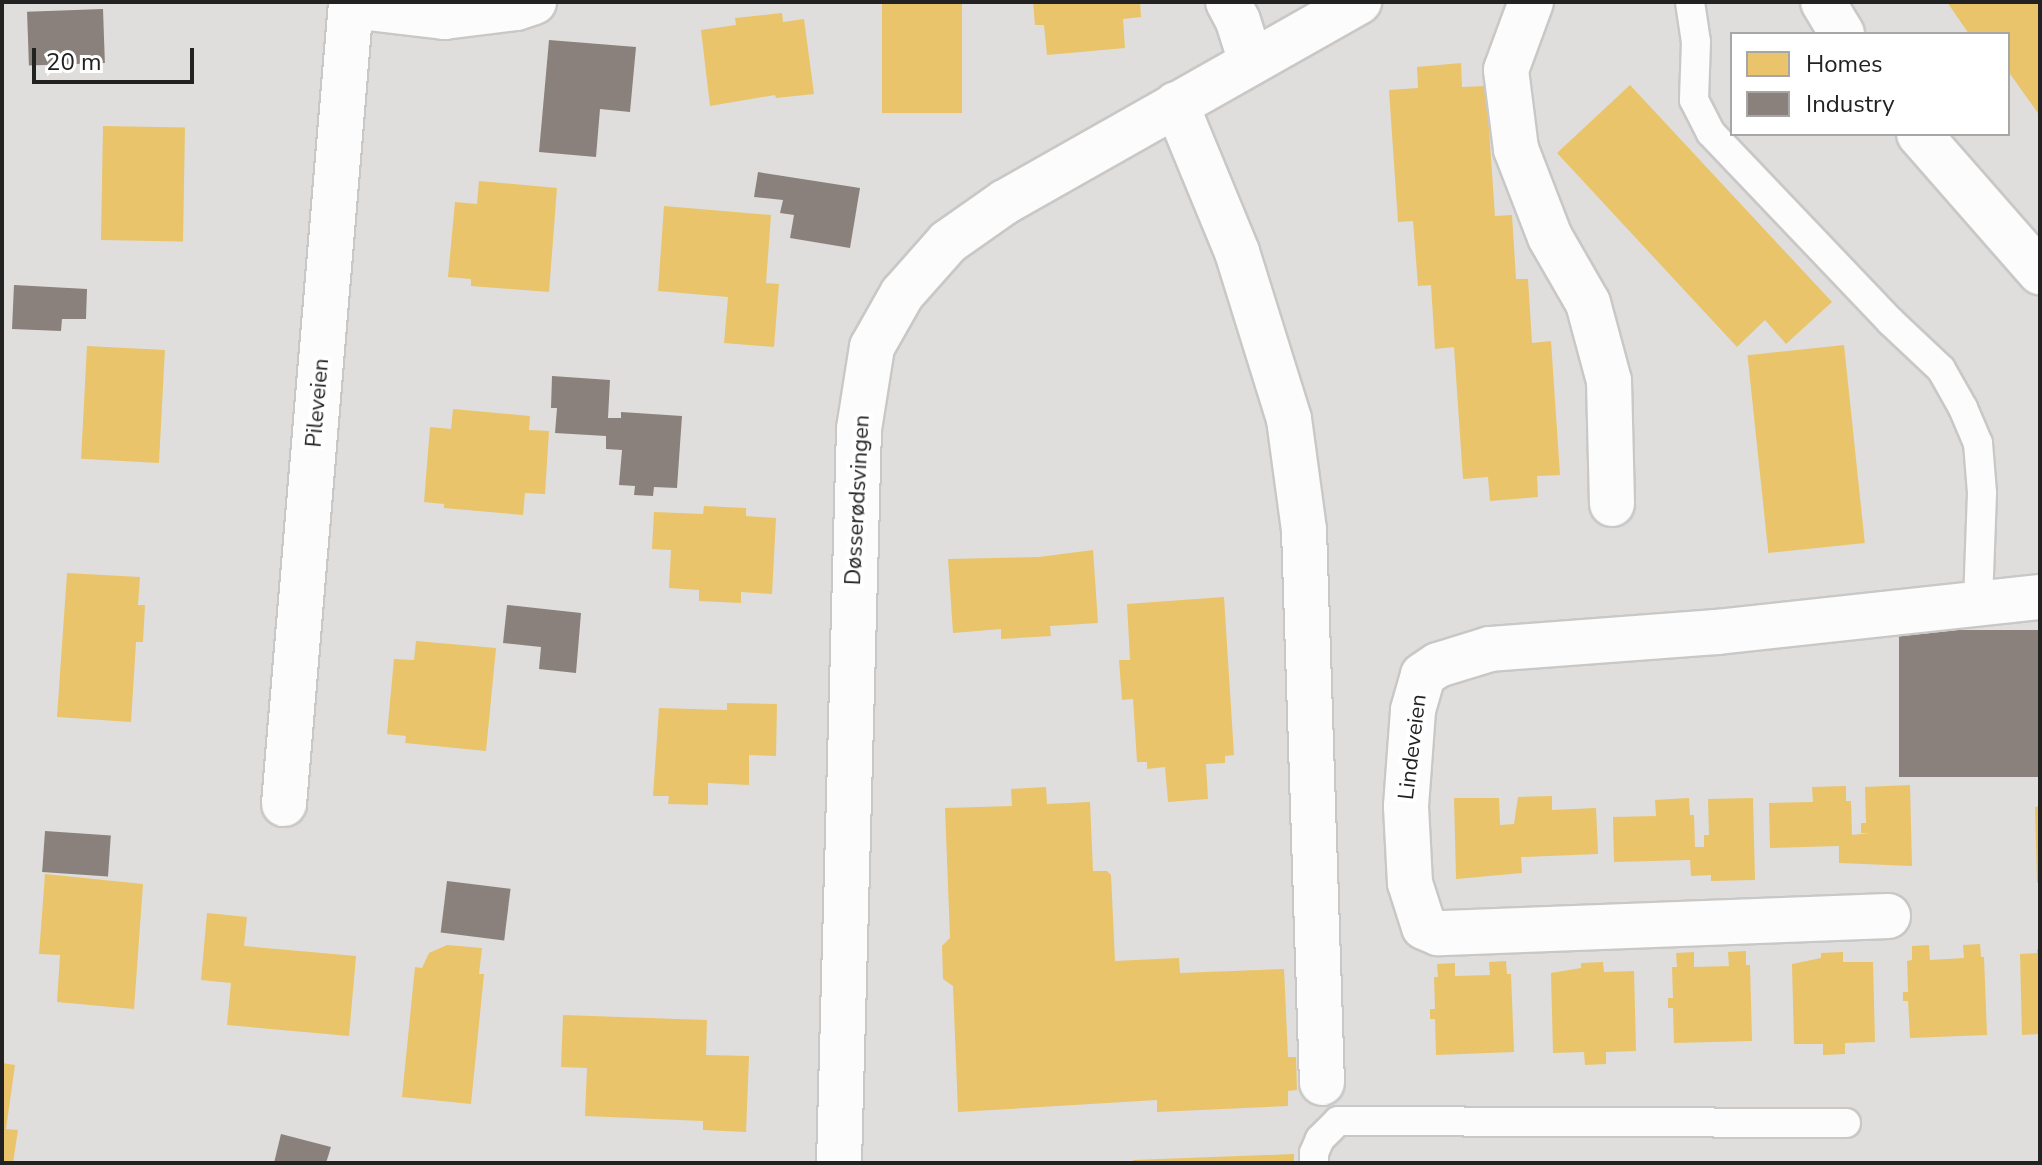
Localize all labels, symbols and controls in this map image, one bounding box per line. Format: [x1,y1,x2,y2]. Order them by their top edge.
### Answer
scale bar [36,32,198,82]
legend [1730,32,2010,136]
text: 20 m [46,46,102,78]
text: Homes [1806,48,1882,80]
text: Industry [1806,88,1895,120]
street label: Pileveien [301,357,335,449]
street label: Døsserødsvingen [840,414,876,586]
street label: Lindeveien [1393,693,1433,801]

